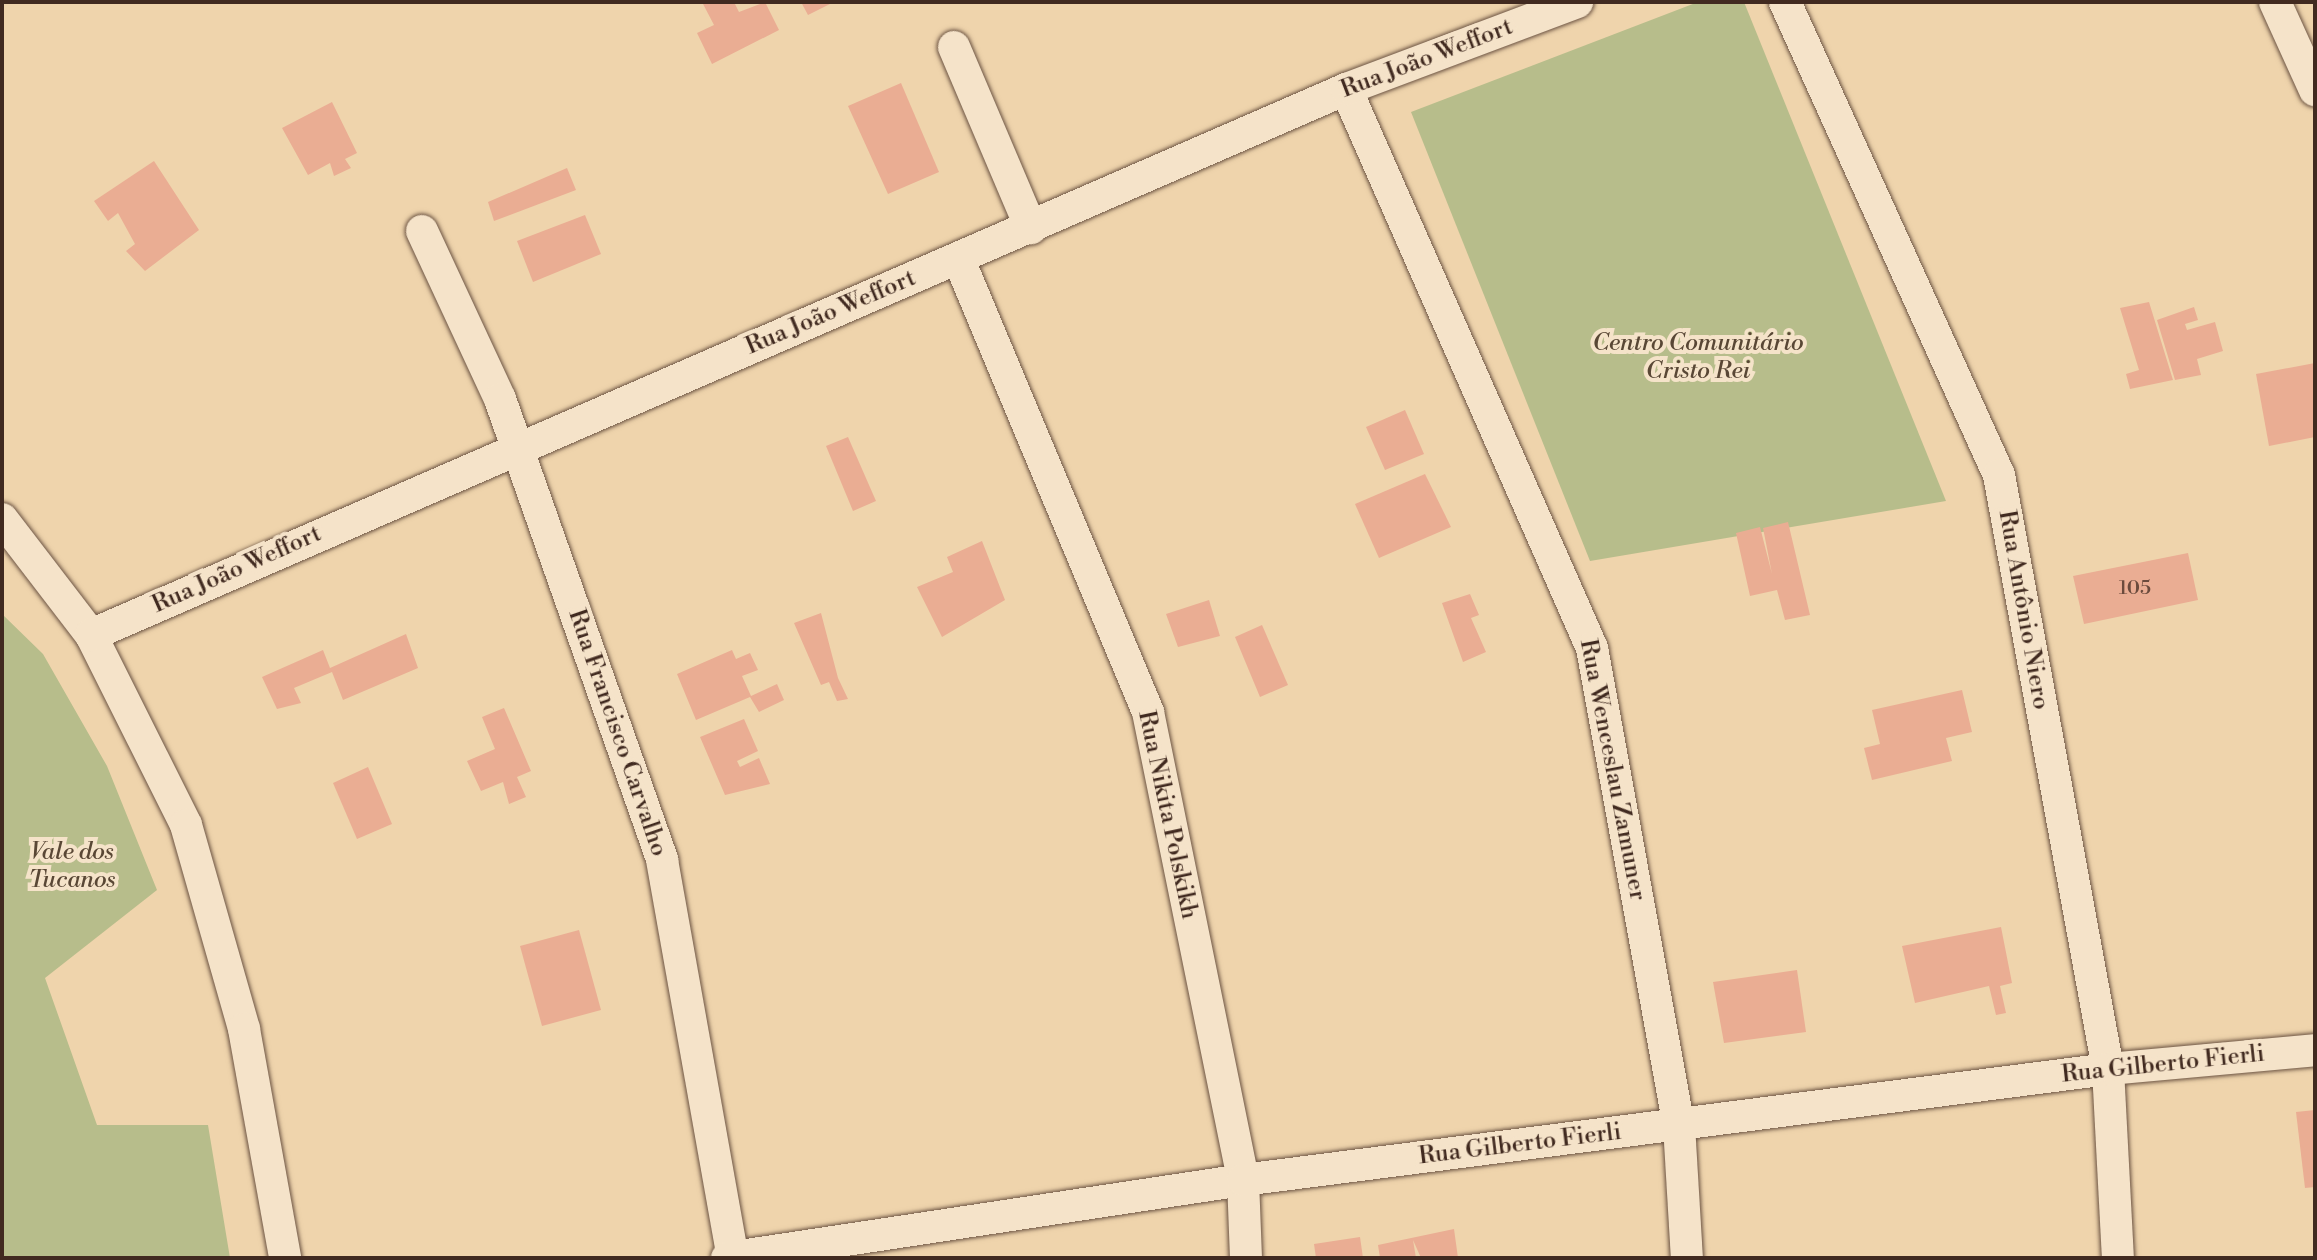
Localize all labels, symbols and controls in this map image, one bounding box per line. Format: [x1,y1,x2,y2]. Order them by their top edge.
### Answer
street label: Rua João Weffort [1337,13,1517,105]
street label: Rua João Weffort [742,264,920,362]
park label: Centro Comunitário Cristo Rei [1592,330,1804,386]
street label: Rua Antônio Niero [1991,508,2055,712]
street label: Rua João Weffort [148,520,326,620]
house number: 105 [2119,576,2151,600]
street label: Rua Francisco Carvalho [561,606,673,860]
street label: Rua Wenceslau Zamuner [1572,637,1652,903]
street label: Rua Nikita Polskikh [1131,708,1203,922]
park label: Vale dos Tucanos [28,839,116,895]
street label: Rua Gilberto Fierli [2060,1040,2266,1090]
street label: Rua Gilberto Fierli [1417,1118,1623,1172]

